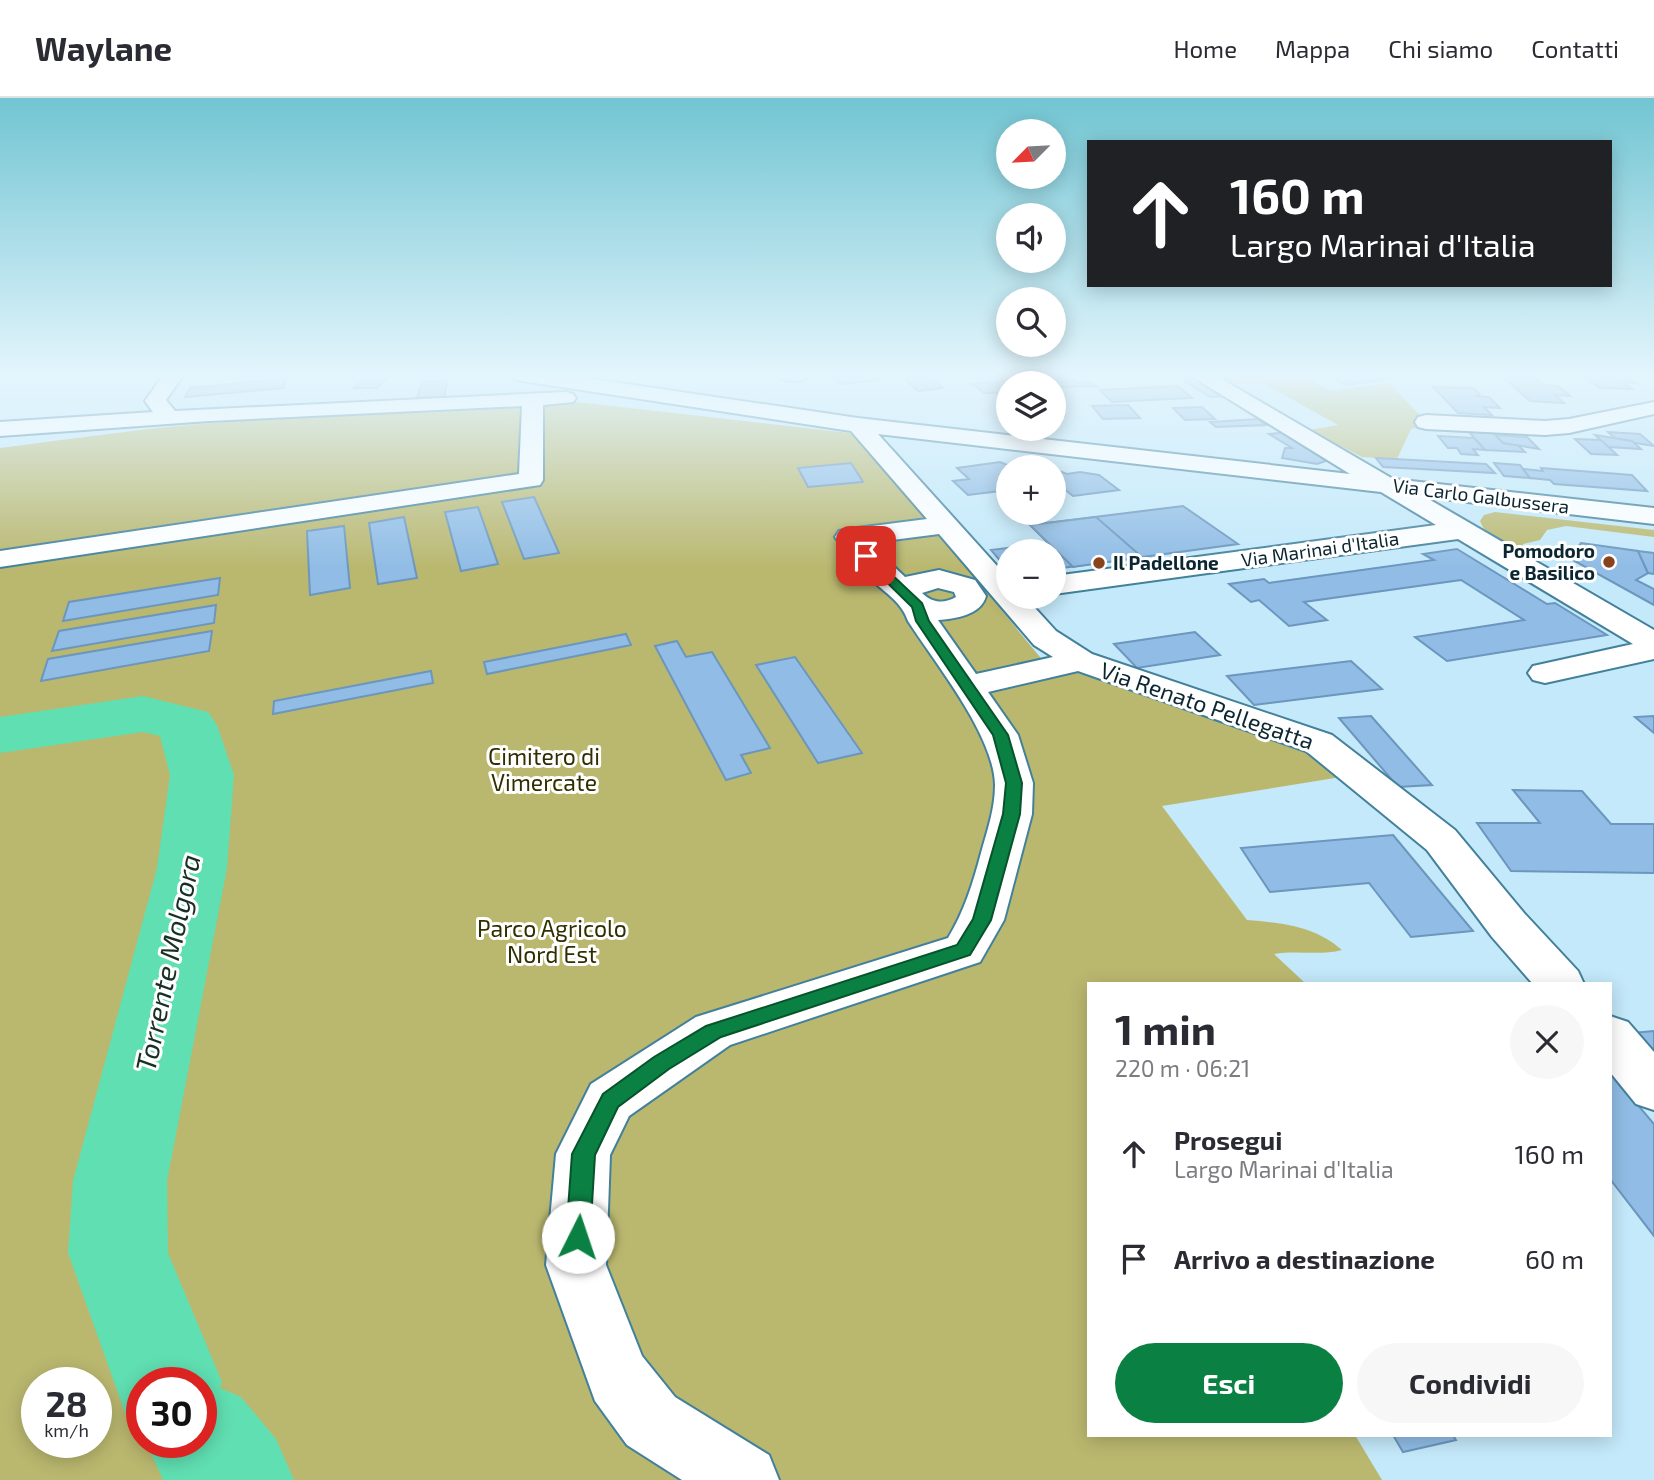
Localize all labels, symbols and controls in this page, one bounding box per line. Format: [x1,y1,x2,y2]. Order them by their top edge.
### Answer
text: Waylane [35,28,172,68]
text: Home [1173,34,1237,63]
text: Mappa [1275,34,1350,63]
text: Chi siamo [1388,34,1493,63]
text: Contatti [1531,34,1619,63]
north arrow [996,119,1066,189]
map controls [996,119,1066,609]
text: 160 m [1230,165,1365,224]
icon: ahead [1115,168,1206,259]
button: sound [996,203,1066,273]
text: Largo Marinai d'Italia [1230,225,1536,263]
button: search [996,287,1066,357]
button: layers [996,371,1066,441]
button: + [996,455,1066,525]
street label: Via Carlo Galbussera [1391,473,1571,518]
pin [836,526,896,586]
street label: Via Marinai d'Italia [1240,526,1400,571]
icon: arrive [847,537,885,575]
button: − [996,539,1066,609]
place label: Pomodoro e Basilico [1502,539,1595,584]
place label: Il Padellone [1113,551,1219,574]
marker: Pomodoro e Basilico [1601,554,1617,570]
marker: Il Padellone [1091,555,1107,571]
street label: Via Renato Pellegatta [1097,655,1318,755]
park label: Cimitero di Vimercate [488,742,600,796]
water label: Torrente Molgora [127,851,207,1075]
park label: Parco Agricolo Nord Est [477,914,627,968]
text: 1 min [1115,1003,1216,1053]
button: close [1510,1005,1584,1079]
text: 220 m · 06:21 [1115,1054,1250,1082]
text: Prosegui [1174,1124,1282,1155]
icon: ahead [1115,1135,1153,1173]
text: 160 m [1515,1138,1584,1169]
text: Largo Marinai d'Italia [1174,1155,1394,1183]
position arrow [541,1200,615,1274]
icon: arrive [1115,1240,1153,1278]
text: Arrivo a destinazione [1174,1243,1435,1274]
text: 60 m [1525,1243,1584,1274]
button: Esci [1115,1343,1343,1423]
button: Condividi [1357,1343,1584,1423]
speed limit sign: 30 [126,1367,217,1458]
text: 28 [45,1382,88,1424]
text: km/h [44,1419,89,1441]

